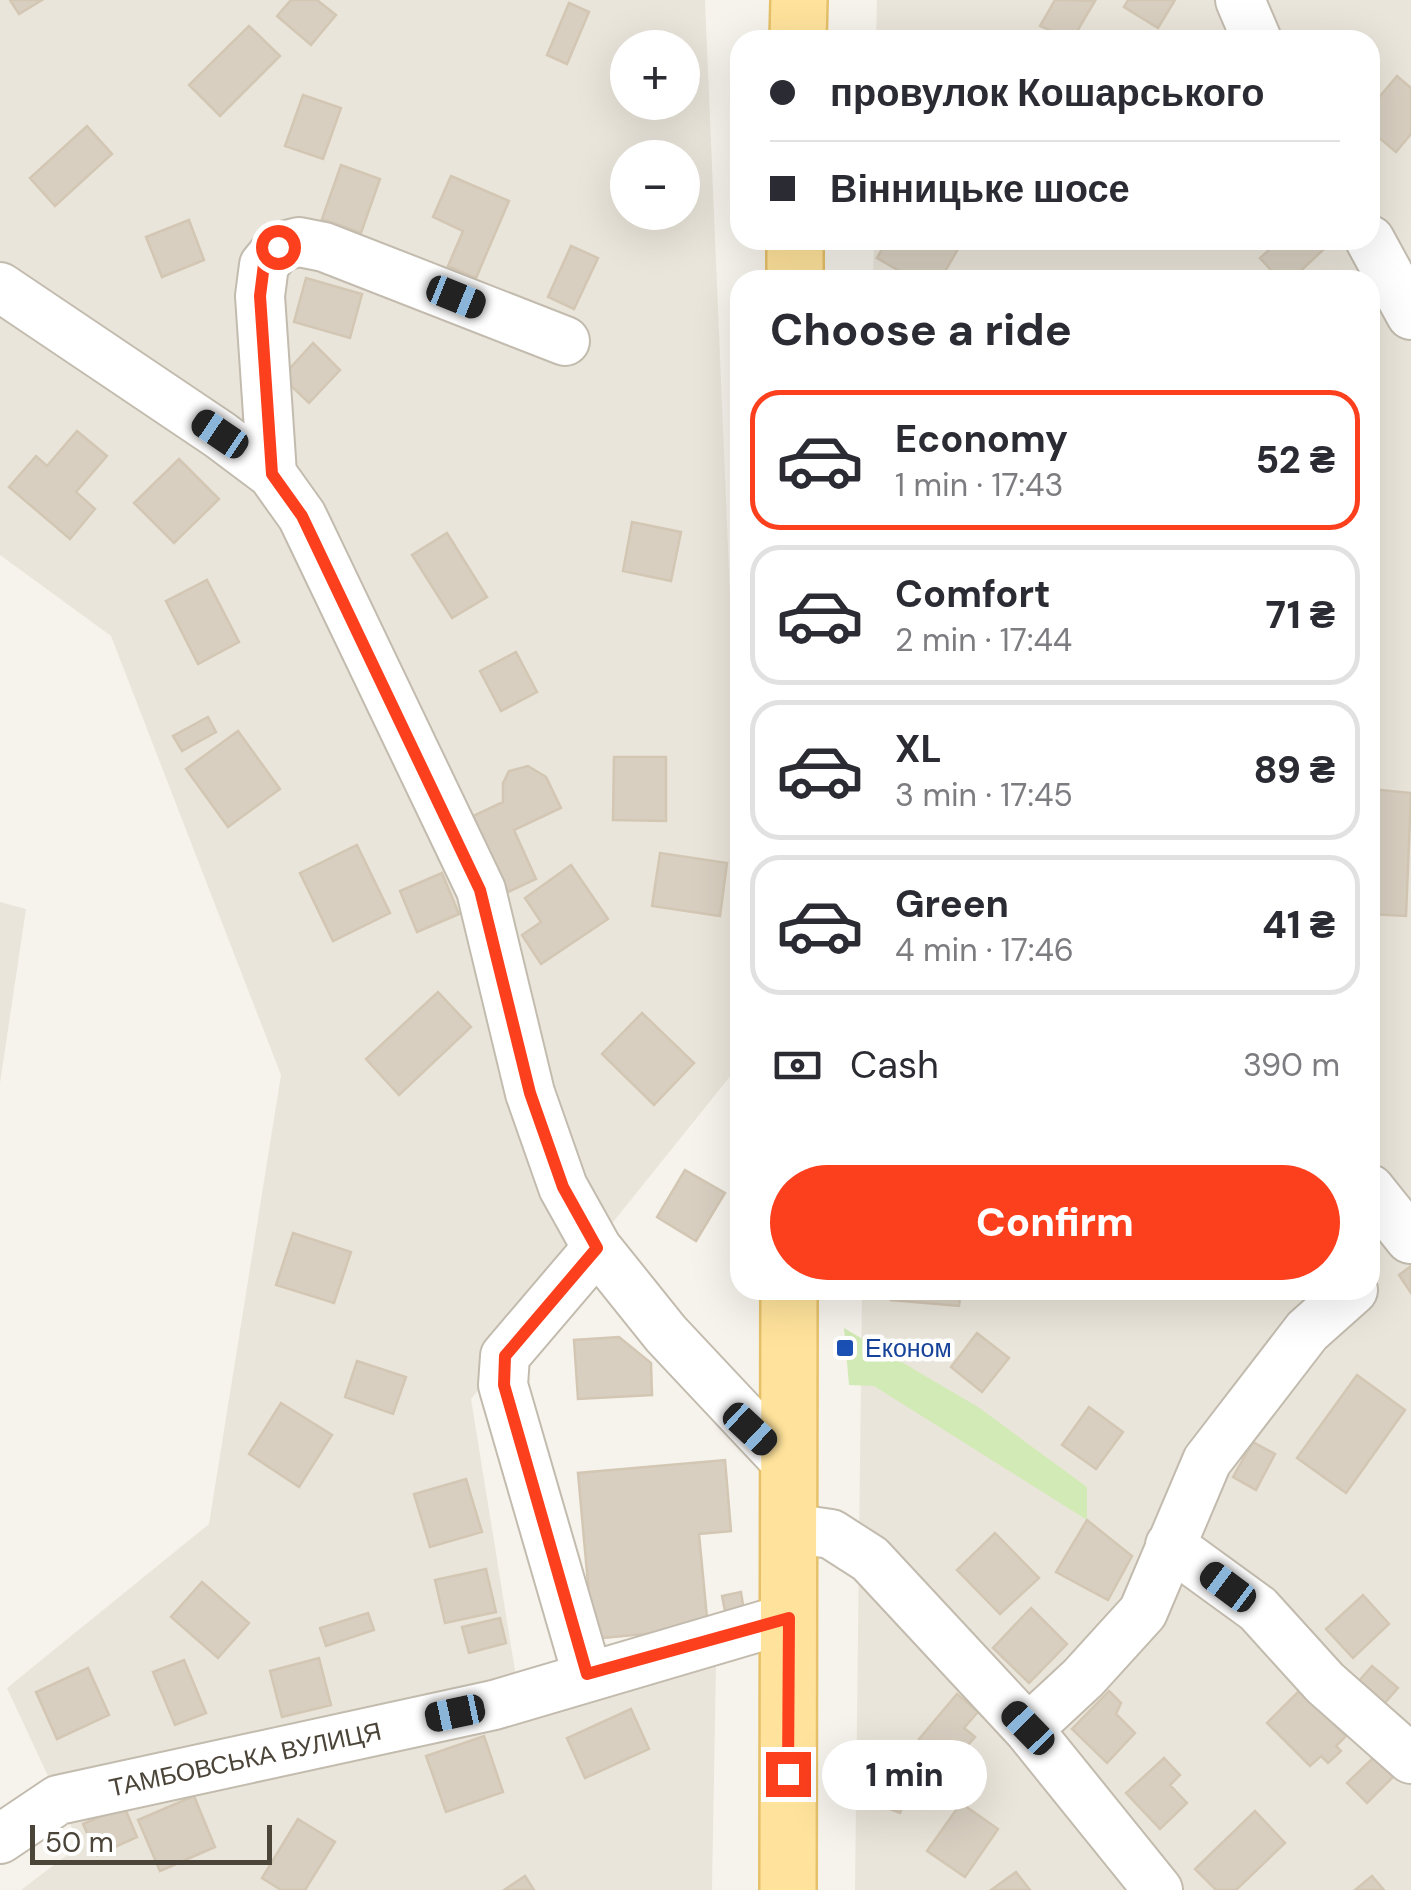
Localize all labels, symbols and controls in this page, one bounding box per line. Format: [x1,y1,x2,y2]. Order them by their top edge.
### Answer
map controls [610,30,700,230]
button: + [610,30,700,120]
text: провулок Кошарського [830,68,1264,118]
button: − [610,140,700,230]
text: Вінницьке шосе [830,164,1130,214]
route start [256,225,301,270]
car [423,272,489,322]
text: Choose a ride [770,300,1072,359]
car [187,405,253,463]
text: Economy [895,414,1068,464]
icon: car [775,415,865,505]
text: 52 ₴ [1255,435,1335,485]
text: 1 min · 17:43 [895,464,1063,506]
text: Comfort [895,569,1051,619]
icon: car [775,570,865,660]
text: 71 ₴ [1266,590,1335,640]
text: 2 min · 17:44 [895,619,1072,661]
text: XL [895,724,942,774]
icon: car [775,725,865,815]
text: 89 ₴ [1253,745,1335,795]
text: 3 min · 17:45 [895,774,1073,816]
text: Green [895,879,1009,929]
icon: car [775,880,865,970]
text: 41 ₴ [1262,900,1335,950]
text: 4 min · 17:46 [895,929,1074,971]
icon: cash [770,1038,825,1093]
text: Cash [850,1040,939,1090]
text: 390 m [1243,1044,1340,1086]
button: Confirm [770,1165,1340,1280]
place label: Економ [865,1332,952,1365]
marker: Економ [834,1337,856,1359]
car [718,1398,782,1460]
car [1195,1557,1261,1617]
car [423,1692,487,1734]
car [996,1696,1060,1760]
street label: ТАМБОВСЬКА ВУЛИЦЯ [106,1714,384,1804]
callout: 1 min [823,1739,988,1809]
route end [766,1752,811,1797]
text: 1 min [865,1754,944,1796]
scale bar [30,1820,272,1864]
text: 50 m [45,1824,114,1861]

